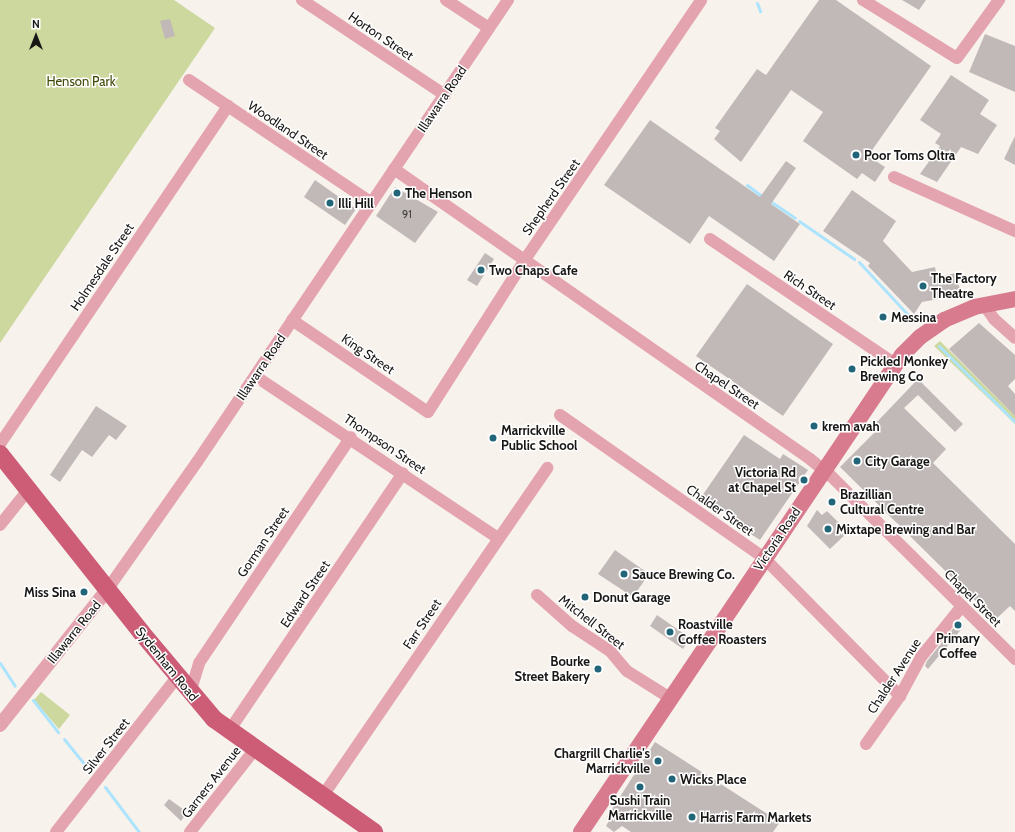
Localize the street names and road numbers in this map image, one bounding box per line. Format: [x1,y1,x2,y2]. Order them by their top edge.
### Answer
street label: Horton Street [345,8,417,64]
street label: Illawarra Road [414,63,470,135]
street label: Woodland Street [245,97,331,163]
street label: Shepherd Street [519,156,583,238]
street label: Holmesdale Street [67,220,137,314]
street label: Rich Street [781,267,839,313]
street label: Illawarra Road [233,331,289,403]
street label: King Street [339,331,397,377]
street label: Chapel Street [692,358,762,412]
street label: Thompson Street [341,411,429,477]
street label: Chalder Street [683,481,757,539]
street label: Gorman Street [234,504,292,580]
street label: Victoria Road [750,504,804,574]
street label: Edward Street [277,558,333,630]
street label: Chapel Street [941,566,1005,630]
street label: Mitchell Street [556,591,628,653]
street label: Farr Street [400,596,444,652]
street label: Illawarra Road [44,597,104,667]
street label: Sydenham Road [132,624,202,704]
street label: Chalder Avenue [864,636,924,716]
street label: Silver Street [79,715,133,777]
street label: Garners Avenue [178,743,244,821]

